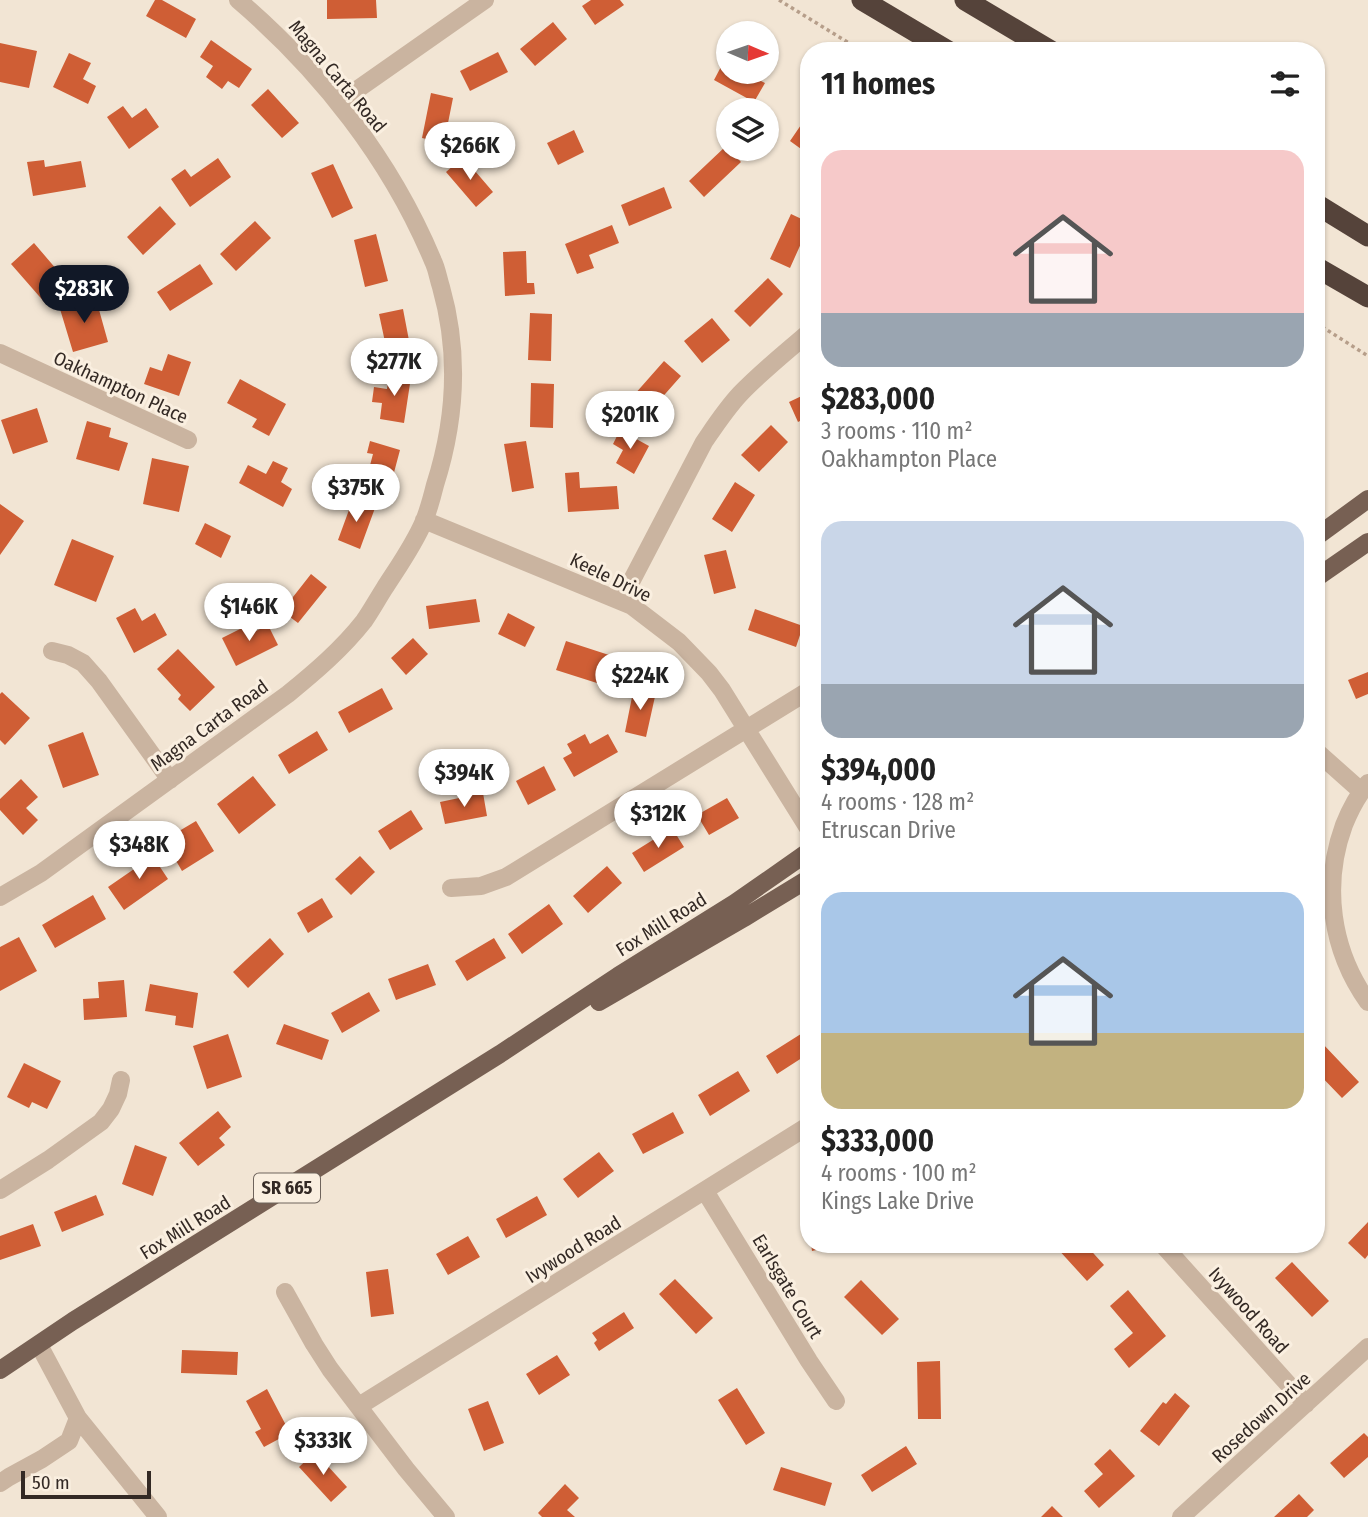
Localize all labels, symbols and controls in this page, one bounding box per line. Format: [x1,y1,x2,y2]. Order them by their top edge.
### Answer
street label: Magna Carta Road [284,15,391,137]
north arrow [716,21,779,84]
map controls [716,21,779,161]
icon: filters [1266,65,1304,103]
text: 11 homes [821,66,935,102]
button: layers [716,98,779,161]
pin: $266K [421,122,519,182]
text: $266K [440,131,500,159]
icon: home [1000,196,1126,322]
pin: $283K [35,266,133,325]
text: $283K [55,274,113,302]
pin: $277K [345,338,443,398]
street label: Oakhampton Place [50,346,192,429]
text: $277K [367,347,421,375]
text: $283,000 [821,381,935,417]
pin: $201K [581,392,679,451]
text: $201K [601,400,659,428]
text: 3 rooms · 110 m² [821,417,972,445]
text: Oakhampton Place [821,445,997,473]
pin: $375K [307,464,405,524]
text: $375K [328,473,384,501]
street label: Keele Drive [566,548,655,607]
icon: home [1000,567,1126,693]
pin: $146K [200,584,298,643]
text: $146K [220,592,278,620]
pin: $224K [591,652,689,712]
text: $224K [611,661,669,689]
street label: Magna Carta Road [146,675,273,776]
pin: $394K [415,750,513,809]
text: $394,000 [821,752,936,788]
text: $394K [434,758,494,786]
text: 4 rooms · 128 m² [821,788,974,816]
pin: $312K [609,790,707,850]
text: $312K [630,799,686,827]
text: Etruscan Drive [821,816,956,844]
pin: $348K [90,822,188,881]
text: $348K [109,830,169,858]
street label: Fox Mill Road [612,888,711,961]
icon: home [1000,938,1126,1064]
text: $333,000 [821,1123,934,1159]
text: 4 rooms · 100 m² [821,1159,977,1187]
road number: SR 665 [254,1174,320,1203]
text: Kings Lake Drive [821,1187,974,1215]
street label: Fox Mill Road [136,1191,235,1264]
street label: Ivywood Road [521,1211,625,1288]
street label: Earlsgate Court [747,1230,828,1343]
street label: Ivywood Road [1204,1262,1293,1358]
street label: Rosedown Drive [1207,1367,1315,1468]
pin: $333K [274,1418,372,1477]
text: $333K [294,1426,352,1454]
scale bar [21,1468,150,1500]
text: 50 m [32,1471,70,1494]

